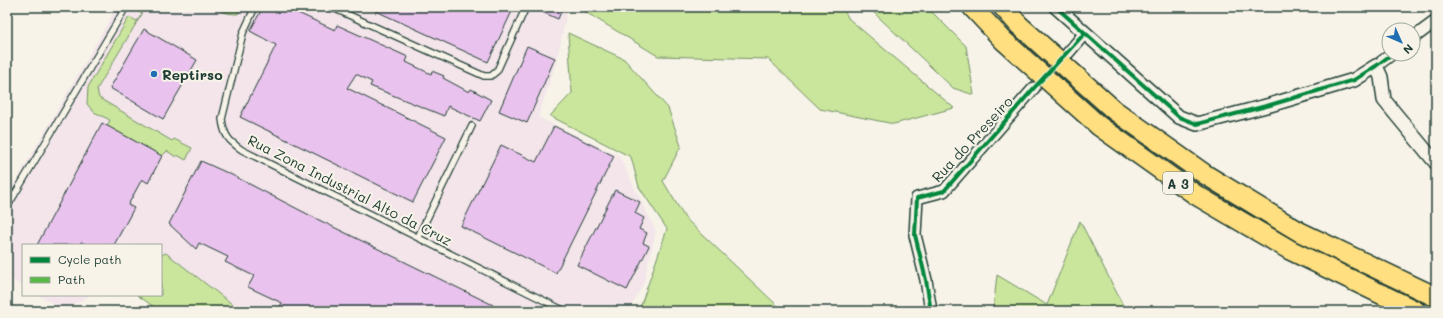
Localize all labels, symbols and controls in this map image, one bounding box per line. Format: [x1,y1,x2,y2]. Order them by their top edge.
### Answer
north arrow [1381,22,1421,62]
text: N [1400,41,1417,58]
place label: Reptirso [162,65,223,84]
marker: Reptirso [149,69,159,79]
street label: Rua do Preseiro [927,92,1017,186]
street label: Rua Zona Industrial Alto da Cruz [245,130,455,250]
road number: A 3 [1163,172,1193,194]
legend [22,244,162,296]
text: Cycle path [58,251,121,267]
text: Path [58,271,85,287]

